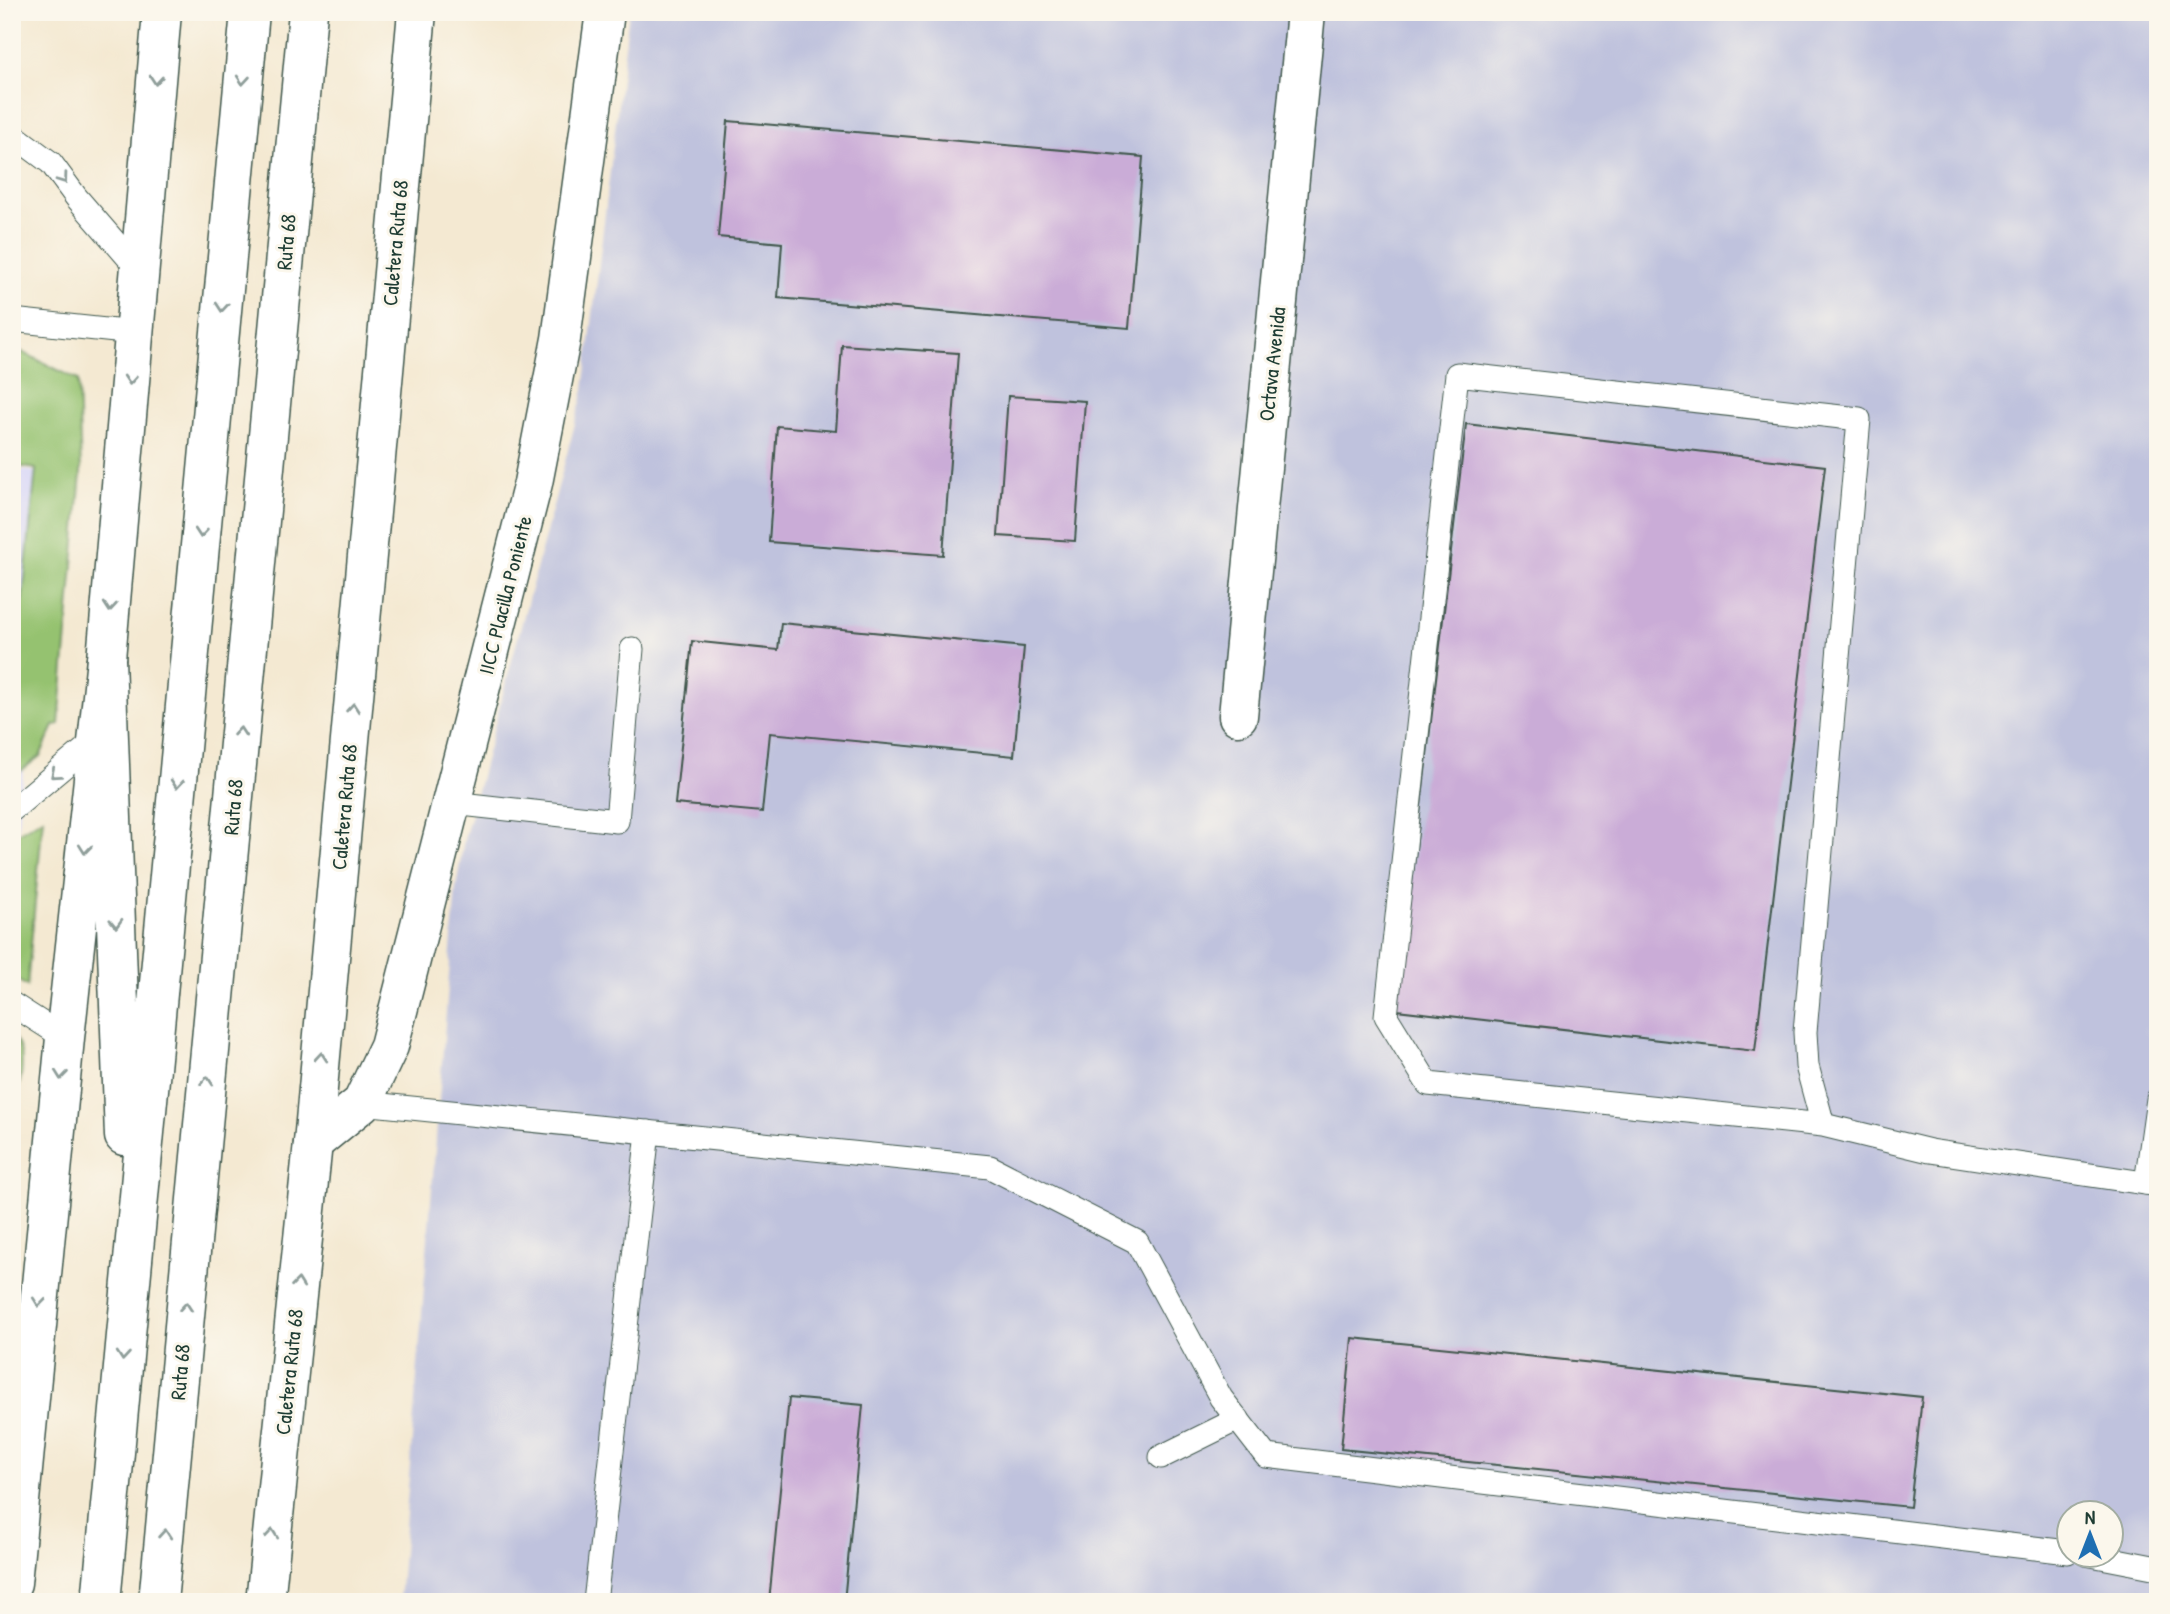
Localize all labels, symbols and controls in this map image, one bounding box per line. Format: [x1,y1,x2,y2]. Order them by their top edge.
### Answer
one-way arrow [149,75,164,86]
one-way arrow [236,75,251,86]
one-way arrow [54,171,67,184]
street label: Caletera Ruta 68 [375,179,415,307]
street label: Ruta 68 [269,213,303,271]
one-way arrow [215,302,230,313]
street label: Octava Avenida [1252,306,1292,422]
one-way arrow [123,375,138,386]
street label: IICC Placilla Poniente [471,513,539,677]
one-way arrow [193,527,208,539]
one-way arrow [103,602,118,613]
one-way arrow [345,703,360,714]
one-way arrow [232,727,247,738]
street label: Caletera Ruta 68 [324,743,364,871]
one-way arrow [50,766,63,778]
street label: Ruta 68 [216,778,250,836]
one-way arrow [170,779,185,790]
one-way arrow [78,843,93,855]
one-way arrow [108,918,123,929]
one-way arrow [313,1051,328,1062]
one-way arrow [54,1070,69,1081]
one-way arrow [199,1075,214,1086]
one-way arrow [291,1277,306,1289]
one-way arrow [32,1296,47,1307]
one-way arrow [178,1301,193,1312]
street label: Caletera Ruta 68 [268,1308,310,1436]
street label: Ruta 68 [163,1343,197,1401]
one-way arrow [116,1351,131,1362]
north arrow [2054,1498,2124,1568]
text: N [2085,1504,2095,1530]
one-way arrow [157,1528,172,1539]
one-way arrow [264,1528,279,1540]

